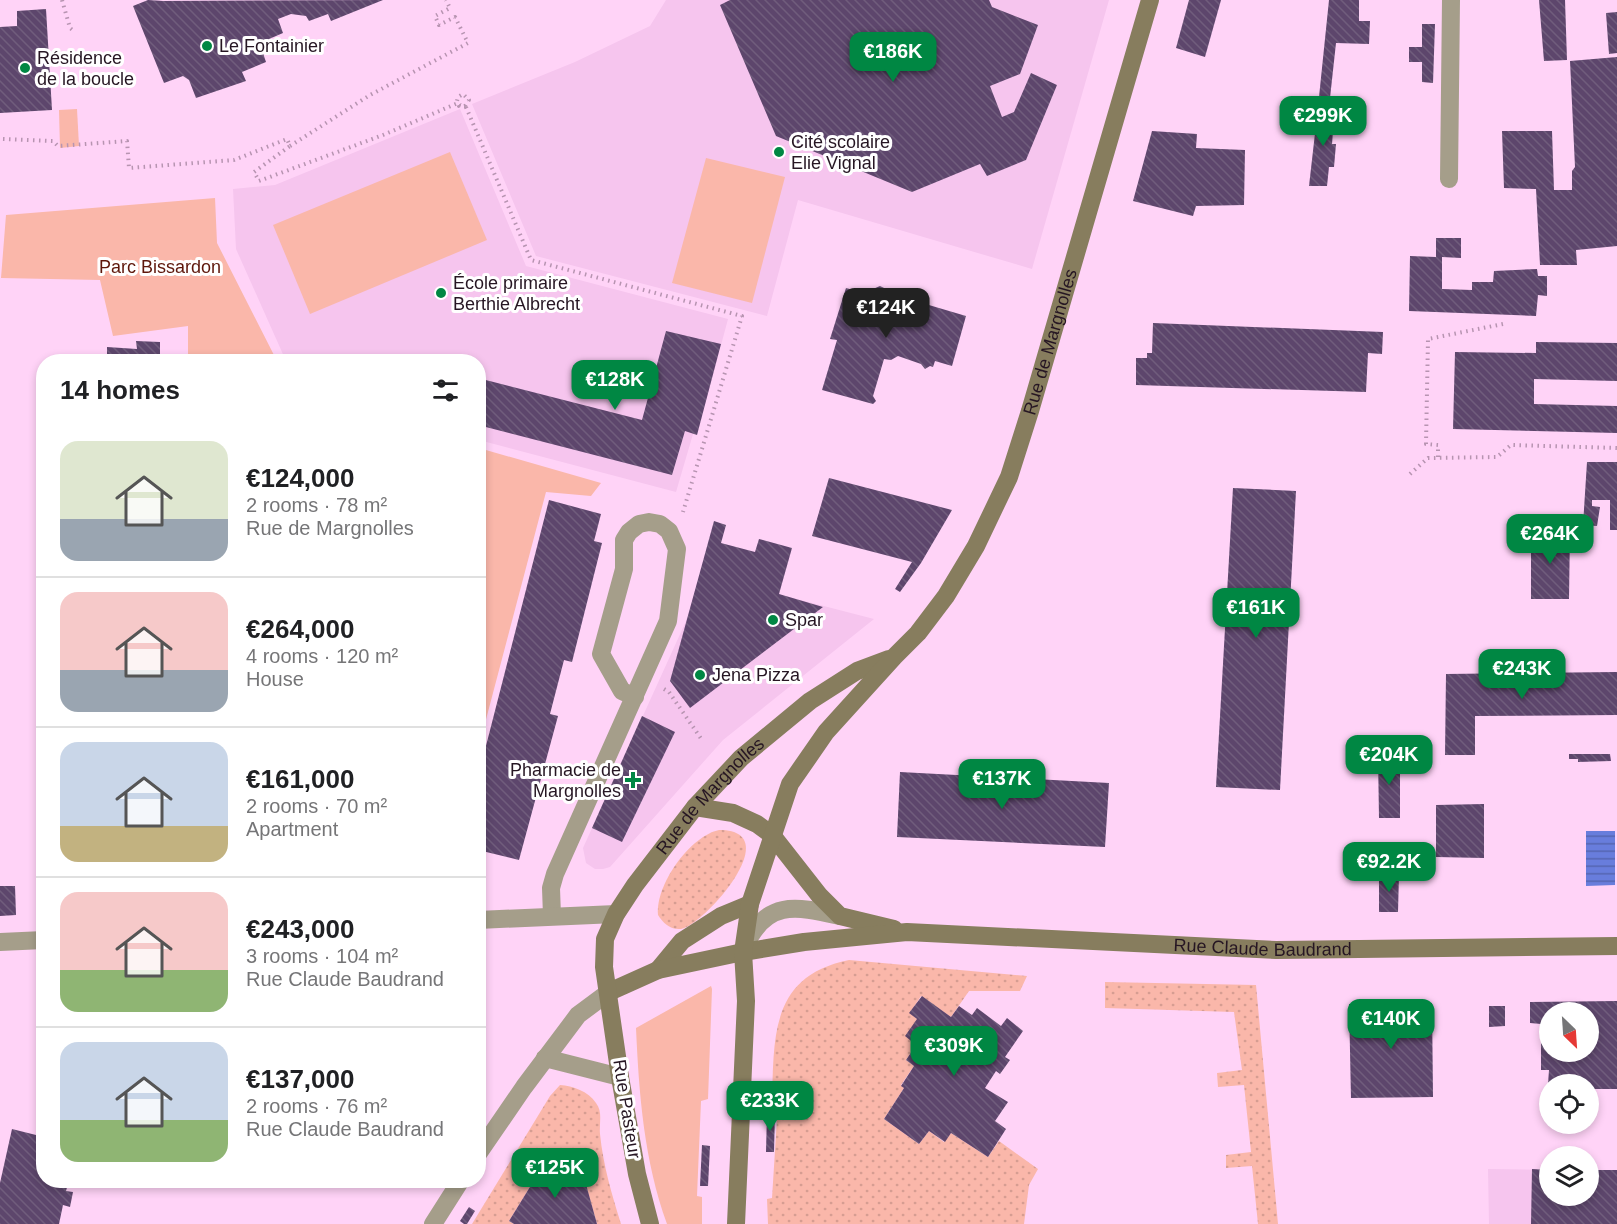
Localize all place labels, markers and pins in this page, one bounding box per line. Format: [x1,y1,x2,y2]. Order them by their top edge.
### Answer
pin: €186K [851,32,935,83]
place label: Le Fontainier [219,36,324,56]
marker: Le Fontainier [200,39,214,53]
place label: Résidence de la boucle [37,48,134,89]
marker: Résidence de la boucle [18,61,32,75]
pin: €299K [1281,96,1365,147]
place label: Cité scolaire Elie Vignal [791,132,890,173]
marker: Cité scolaire Elie Vignal [772,145,786,159]
place label: École primaire Berthie Albrecht [453,273,580,314]
marker: École primaire Berthie Albrecht [434,286,448,300]
pin: €124K [844,288,928,339]
pin: €128K [573,360,657,411]
pin: €264K [1508,514,1592,565]
pin: €161K [1214,588,1298,639]
place label: Spar [785,610,823,630]
marker: Spar [766,613,780,627]
pin: €243K [1480,649,1564,700]
place label: Jena Pizza [712,665,801,685]
marker: Jena Pizza [693,668,707,682]
pin: €204K [1347,735,1431,786]
pin: €137K [960,759,1044,810]
place label: Pharmacie de Margnolles [510,760,621,801]
marker: Pharmacie de Margnolles [626,773,640,787]
pin: €92.2K [1340,842,1438,893]
pin: €140K [1349,999,1433,1050]
pin: €309K [912,1026,996,1077]
pin: €233K [728,1081,812,1132]
pin: €125K [513,1148,597,1199]

